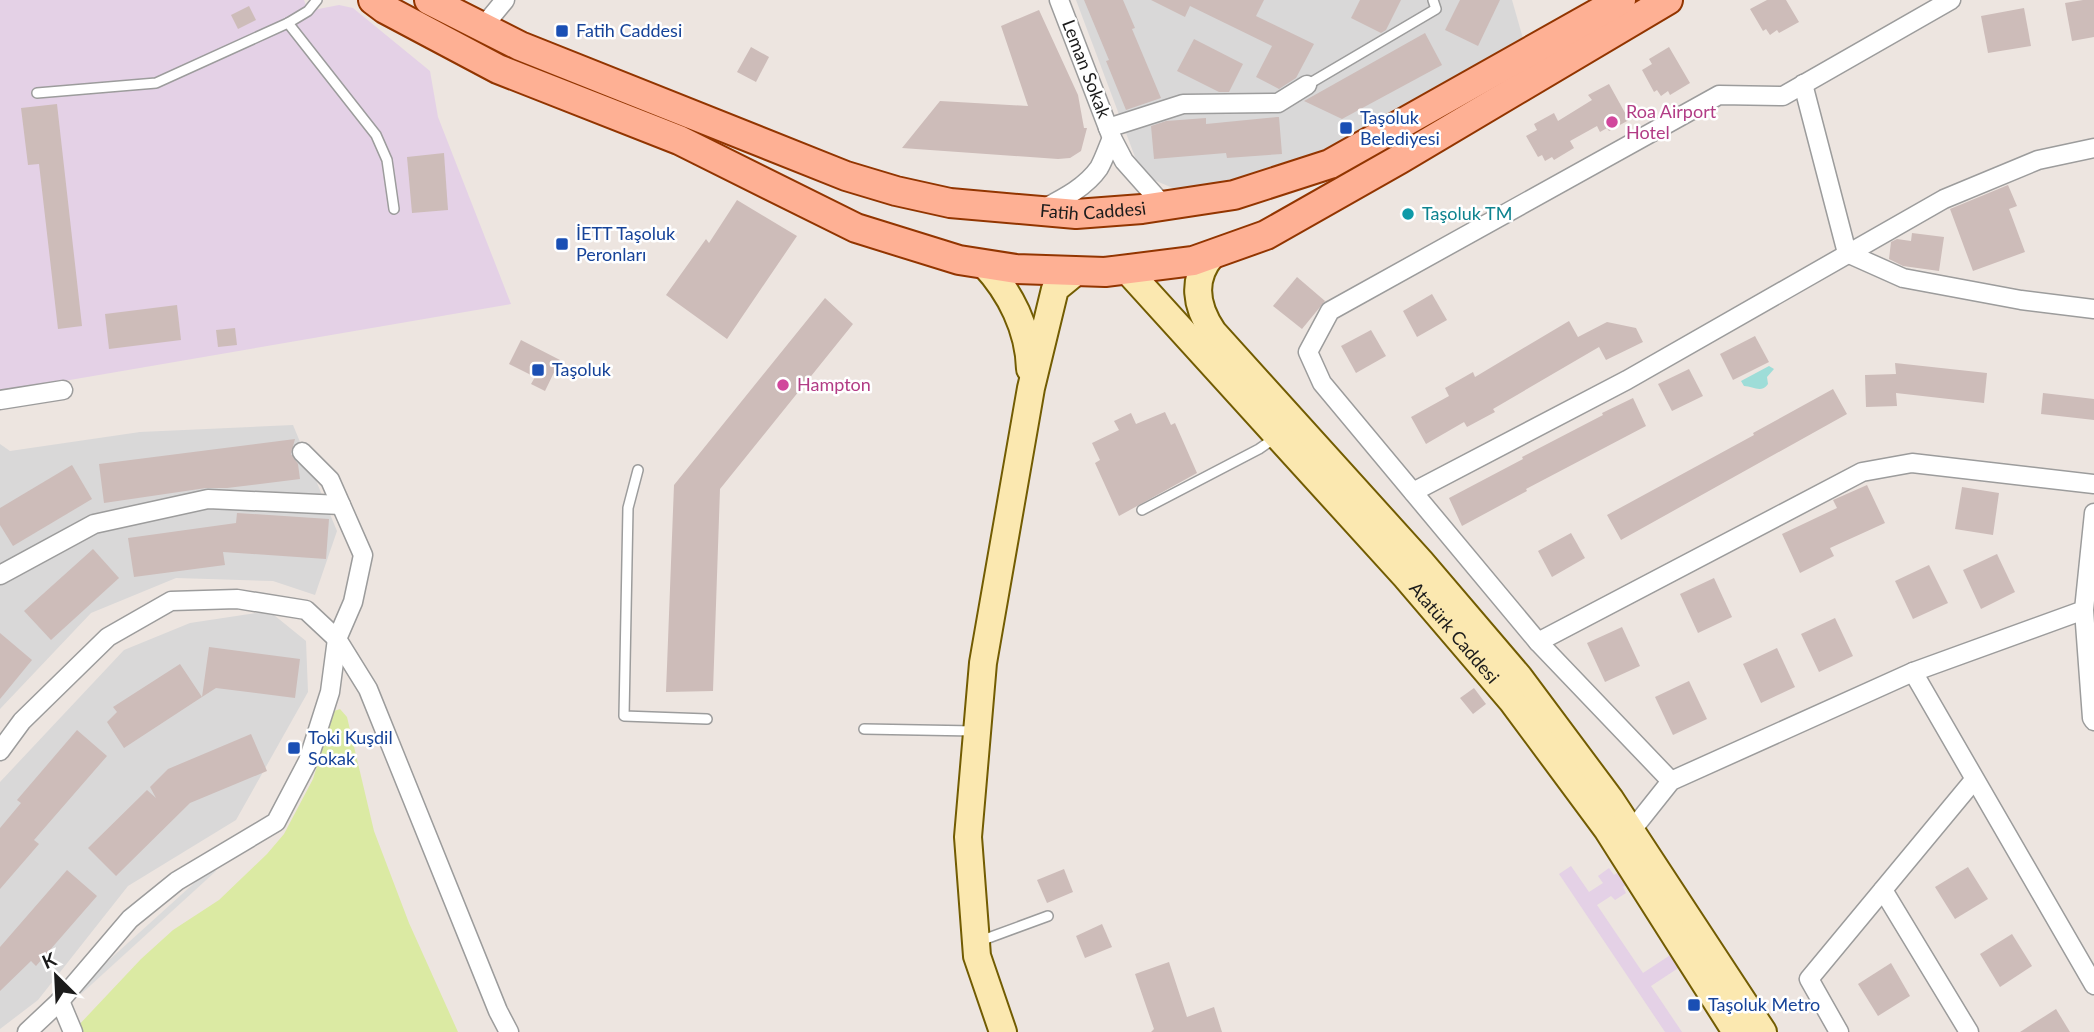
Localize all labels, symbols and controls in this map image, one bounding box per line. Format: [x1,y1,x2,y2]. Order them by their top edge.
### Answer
street label: Leman Sokak [1058,16,1116,122]
place label: Fatih Caddesi [576,19,682,41]
marker: Fatih Caddesi [554,23,570,39]
place label: Roa Airport Hotel [1626,100,1717,143]
place label: Taşoluk Belediyesi [1360,106,1440,149]
marker: Roa Airport Hotel [1604,114,1620,130]
marker: Taşoluk Belediyesi [1338,120,1354,136]
street label: Fatih Caddesi [1039,197,1147,224]
place label: Taşoluk TM [1422,202,1512,224]
marker: Taşoluk TM [1400,206,1416,222]
place label: İETT Taşoluk Peronları [576,222,676,265]
marker: İETT Taşoluk Peronları [554,236,570,252]
place label: Taşoluk [552,358,612,380]
marker: Taşoluk [530,362,546,378]
place label: Hampton [797,373,871,395]
marker: Hampton [775,377,791,393]
street label: Atatürk Caddesi [1405,577,1504,688]
place label: Toki Kuşdil Sokak [308,726,393,769]
marker: Toki Kuşdil Sokak [286,740,302,756]
north arrow [21,941,91,1011]
text: K [38,946,60,973]
place label: Taşoluk Metro [1708,993,1820,1015]
marker: Taşoluk Metro [1686,997,1702,1013]

